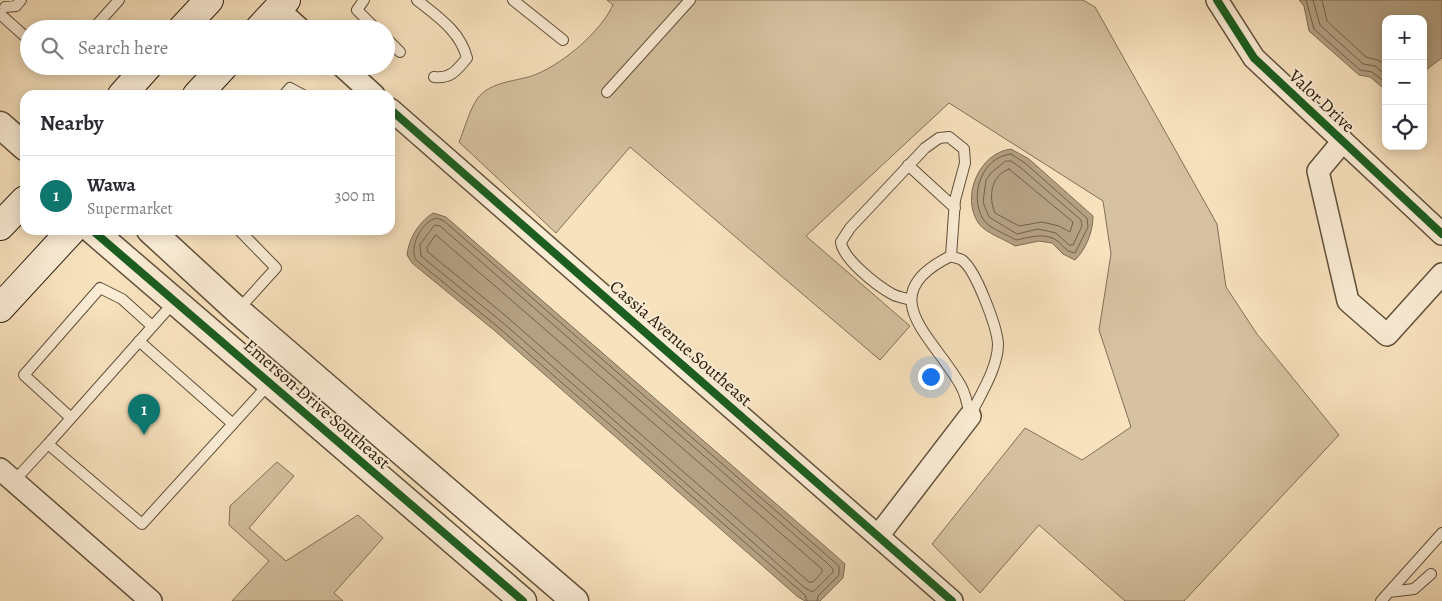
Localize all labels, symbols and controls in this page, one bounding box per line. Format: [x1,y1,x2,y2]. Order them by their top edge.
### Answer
map controls [1382,15,1427,150]
button: + [1382,15,1427,60]
search box [20,20,395,75]
icon: search [38,34,66,62]
text: Search here [78,35,168,61]
button: − [1382,60,1427,105]
street label: Valor Drive [1283,64,1360,138]
button: locate [1382,105,1427,150]
text: Nearby [40,109,103,137]
text: Wawa [87,172,136,198]
text: 1 [53,185,59,207]
text: 300 m [335,185,375,207]
text: Supermarket [87,198,173,220]
street label: Cassia Avenue Southeast [605,274,757,412]
street label: Emerson Drive Southeast [239,334,395,474]
your location [918,364,944,390]
pin: 1 [128,394,160,435]

